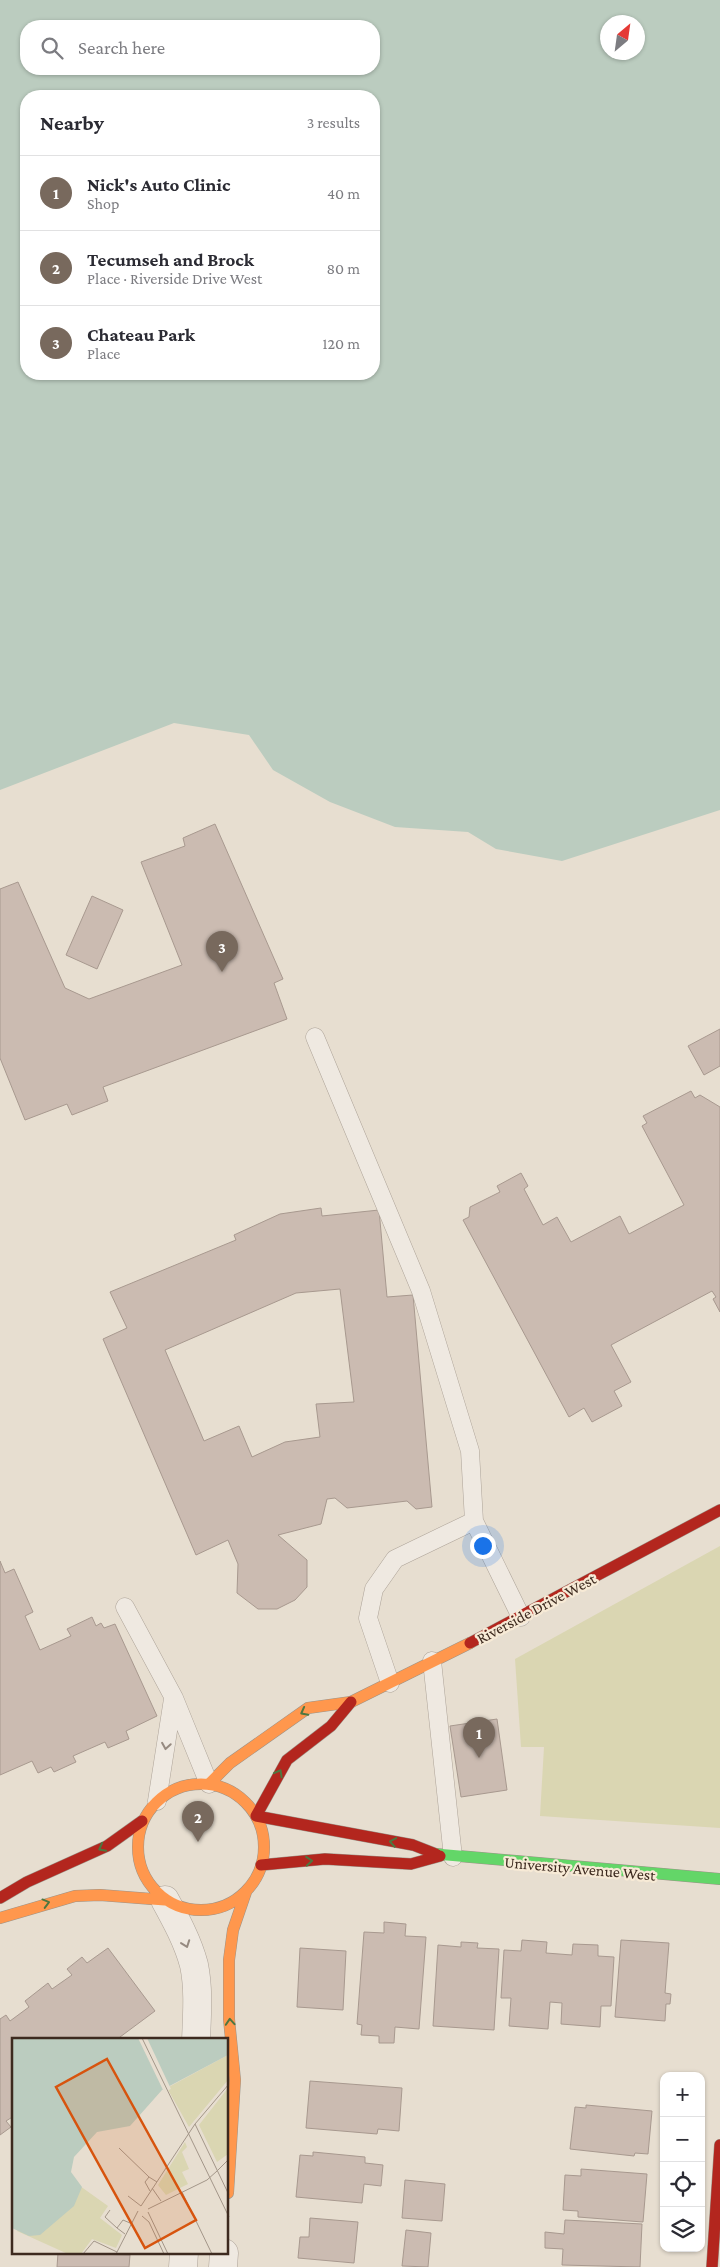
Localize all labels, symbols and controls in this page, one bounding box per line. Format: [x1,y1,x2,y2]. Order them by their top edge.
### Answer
north arrow [600,15,645,60]
search box [20,20,380,75]
icon: search [38,34,66,62]
text: Search here [78,37,165,58]
text: Nearby [40,111,104,135]
text: 3 results [307,114,360,131]
text: Nick's Auto Clinic [87,174,230,195]
text: 1 [53,185,59,202]
text: 40 m [327,185,360,202]
text: Shop [87,195,119,212]
text: Tecumseh and Brock [87,249,254,270]
text: 2 [52,260,60,277]
text: 80 m [326,260,360,277]
text: Place · Riverside Drive West [87,270,262,287]
text: Chateau Park [87,324,195,345]
text: 3 [52,335,60,352]
text: 120 m [322,335,360,352]
text: Place [87,345,120,362]
pin: 3 [206,931,238,972]
your location [470,1533,496,1559]
street label: Riverside Drive West [474,1570,599,1647]
one-way arrow [300,1706,309,1716]
pin: 1 [463,1717,495,1758]
one-way arrow [161,1743,172,1751]
one-way arrow [273,1769,283,1778]
pin: 2 [182,1801,214,1842]
one-way arrow [389,1837,398,1847]
one-way arrow [98,1842,107,1852]
street label: University Avenue West [504,1853,657,1885]
one-way arrow [306,1856,314,1867]
one-way arrow [42,1899,50,1909]
one-way arrow [180,1939,190,1948]
one-way arrow [225,2018,236,2026]
inset map [12,2038,229,2254]
map controls [660,2072,705,2252]
button: + [660,2072,705,2117]
button: − [660,2117,705,2162]
button: locate [660,2162,705,2207]
button: layers [660,2207,705,2252]

